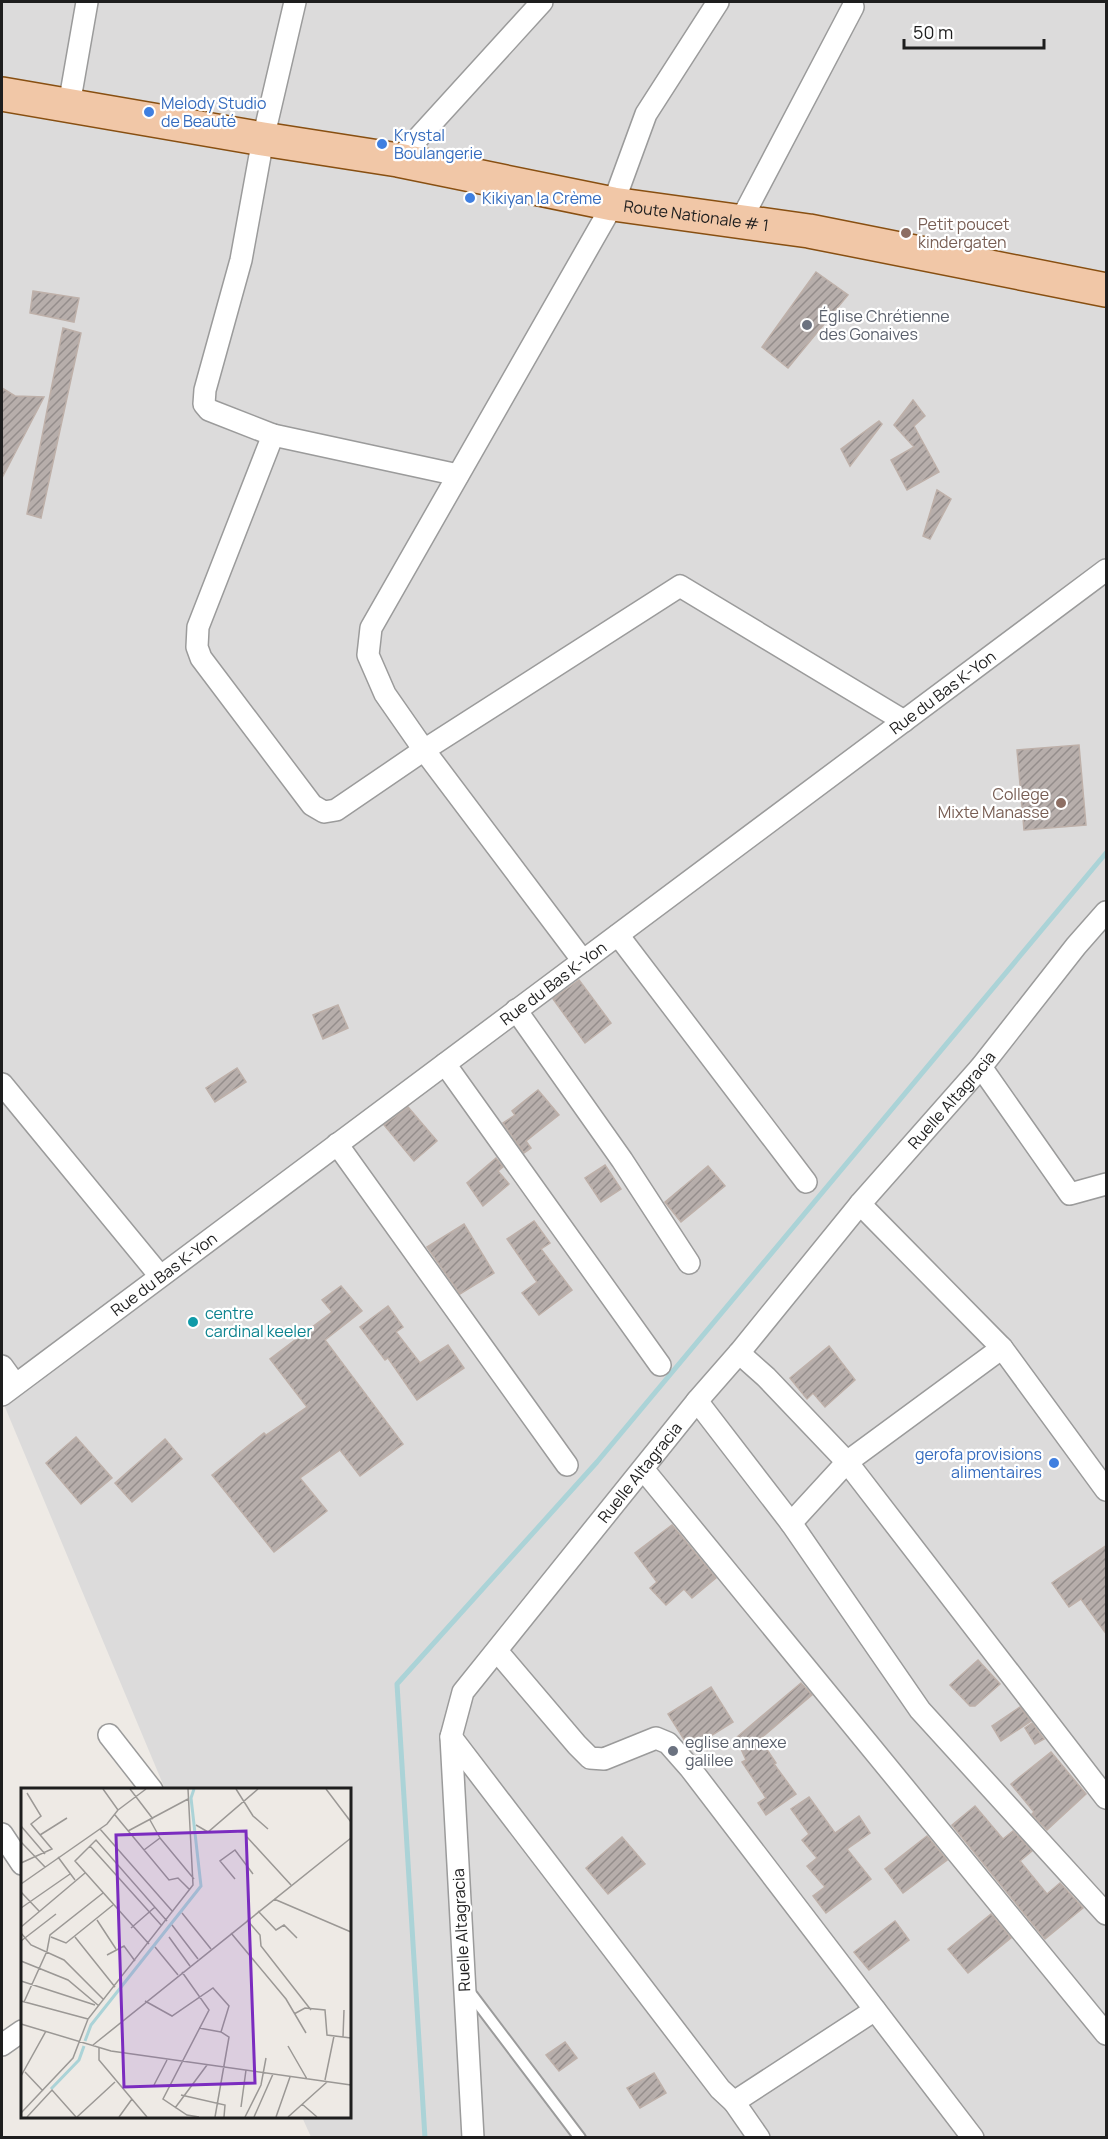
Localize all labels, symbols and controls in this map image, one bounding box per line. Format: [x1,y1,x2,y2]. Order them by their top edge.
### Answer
scale bar [904,12,1044,50]
text: 50 m [913,20,953,44]
place label: Melody Studio de Beauté [161,92,267,132]
marker: Melody Studio de Beauté [142,105,156,119]
place label: Krystal Boulangerie [394,124,483,164]
marker: Krystal Boulangerie [375,137,389,151]
place label: Kikiyan la Crème [482,187,602,209]
marker: Kikiyan la Crème [463,191,477,205]
street label: Route Nationale # 1 [622,195,770,236]
place label: Petit poucet kindergaten [918,213,1010,253]
marker: Petit poucet kindergaten [899,226,913,240]
place label: Église Chrétienne des Gonaives [819,305,950,345]
marker: Église Chrétienne des Gonaives [800,318,814,332]
street label: Rue du Bas K-Yon [885,645,1000,739]
place label: College Mixte Manasse [938,783,1049,823]
marker: College Mixte Manasse [1054,796,1068,810]
street label: Rue du Bas K-Yon [495,936,611,1030]
street label: Ruelle Altagracia [903,1046,1001,1154]
street label: Rue du Bas K-Yon [106,1227,221,1321]
place label: centre cardinal keeler [205,1302,312,1342]
marker: centre cardinal keeler [186,1315,200,1329]
street label: Ruelle Altagracia [592,1417,687,1527]
place label: gerofa provisions alimentaires [915,1443,1042,1483]
marker: gerofa provisions alimentaires [1047,1456,1061,1470]
place label: eglise annexe galilee [685,1731,787,1771]
marker: eglise annexe galilee [666,1744,680,1758]
inset map [21,1788,351,2118]
street label: Ruelle Altagracia [447,1868,475,1992]

